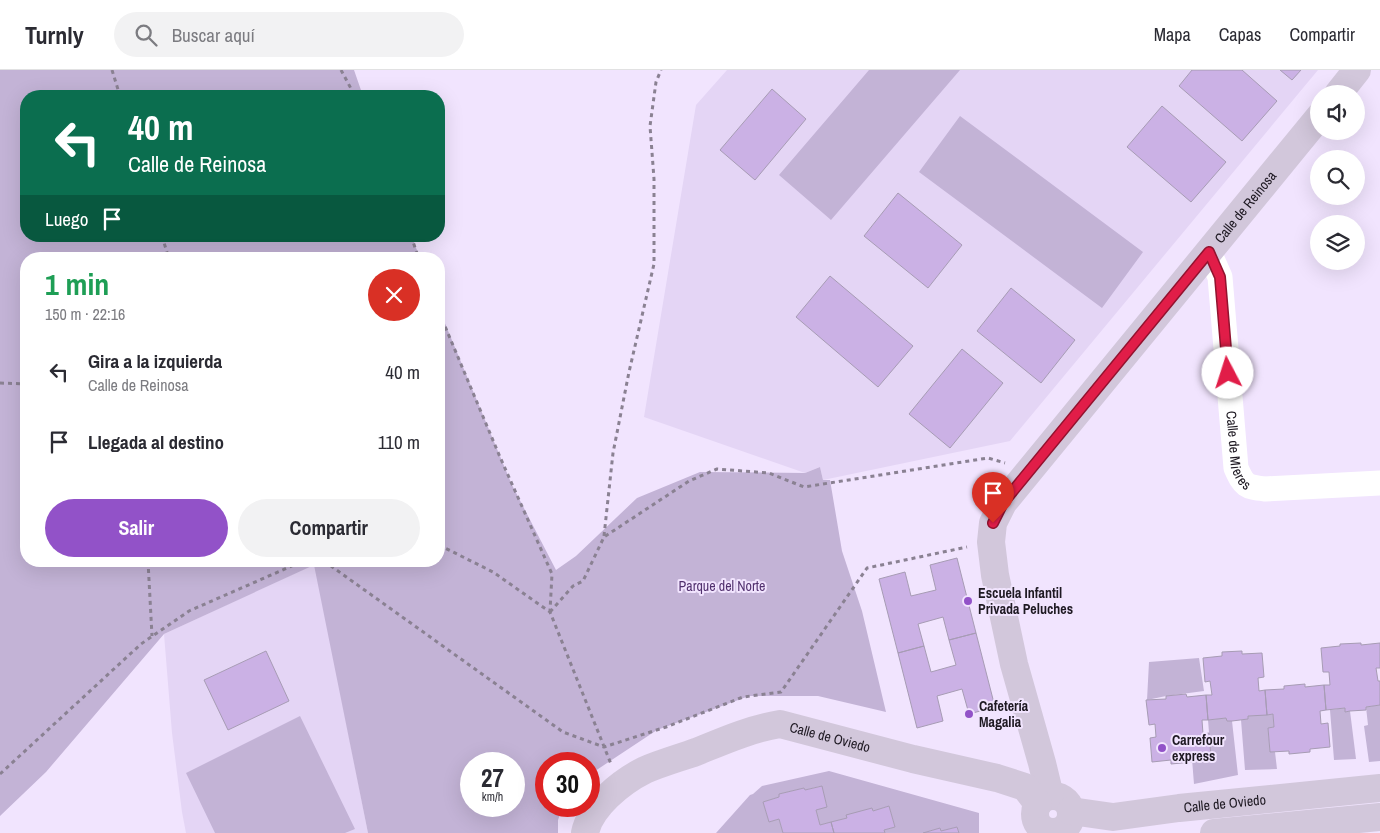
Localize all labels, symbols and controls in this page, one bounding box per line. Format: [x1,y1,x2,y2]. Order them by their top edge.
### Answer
search box [114,12,464,57]
text: Turnly [25,19,84,51]
icon: search [132,21,160,49]
text: Buscar aquí [172,22,255,48]
text: Mapa [1154,22,1191,47]
text: Capas [1219,22,1261,47]
text: Compartir [1289,22,1355,47]
map controls [1310,85,1365,270]
button: sound [1310,85,1365,140]
text: 40 m [128,104,193,151]
icon: left [45,110,110,175]
text: Calle de Reinosa [128,149,266,179]
button: search [1310,150,1365,205]
street label: Calle de Reinosa [1210,167,1281,247]
icon: arrive [98,205,126,233]
text: Luego [45,206,88,232]
button: layers [1310,215,1365,270]
text: 1 min [45,264,109,304]
button: close [368,269,420,321]
text: 150 m · 22:16 [45,303,125,325]
position arrow [1201,346,1253,398]
text: Gira a la izquierda [88,348,222,374]
icon: left [45,358,73,386]
text: 40 m [385,359,420,385]
text: Calle de Reinosa [88,374,189,396]
street label: Calle de Mieres [1222,410,1254,494]
icon: arrive [45,428,73,456]
text: Llegada al destino [88,429,224,455]
text: 110 m [378,429,420,455]
pin [972,472,1014,523]
icon: arrive [979,479,1007,507]
button: Salir [45,499,228,557]
button: Compartir [238,499,420,557]
park label: Parque del Norte [679,577,765,595]
place label: Escuela Infantil Privada Peluches [978,584,1073,618]
marker: Escuela Infantil Privada Peluches [962,595,974,607]
place label: Cafetería Magalia [979,697,1029,731]
marker: Cafetería Magalia [963,708,975,720]
street label: Calle de Oviedo [788,718,872,756]
place label: Carrefour express [1172,731,1225,765]
marker: Carrefour express [1156,742,1168,754]
speed limit sign: 30 [535,752,600,817]
text: 27 [481,761,504,795]
text: km/h [482,789,503,805]
street label: Calle de Oviedo [1183,790,1267,816]

